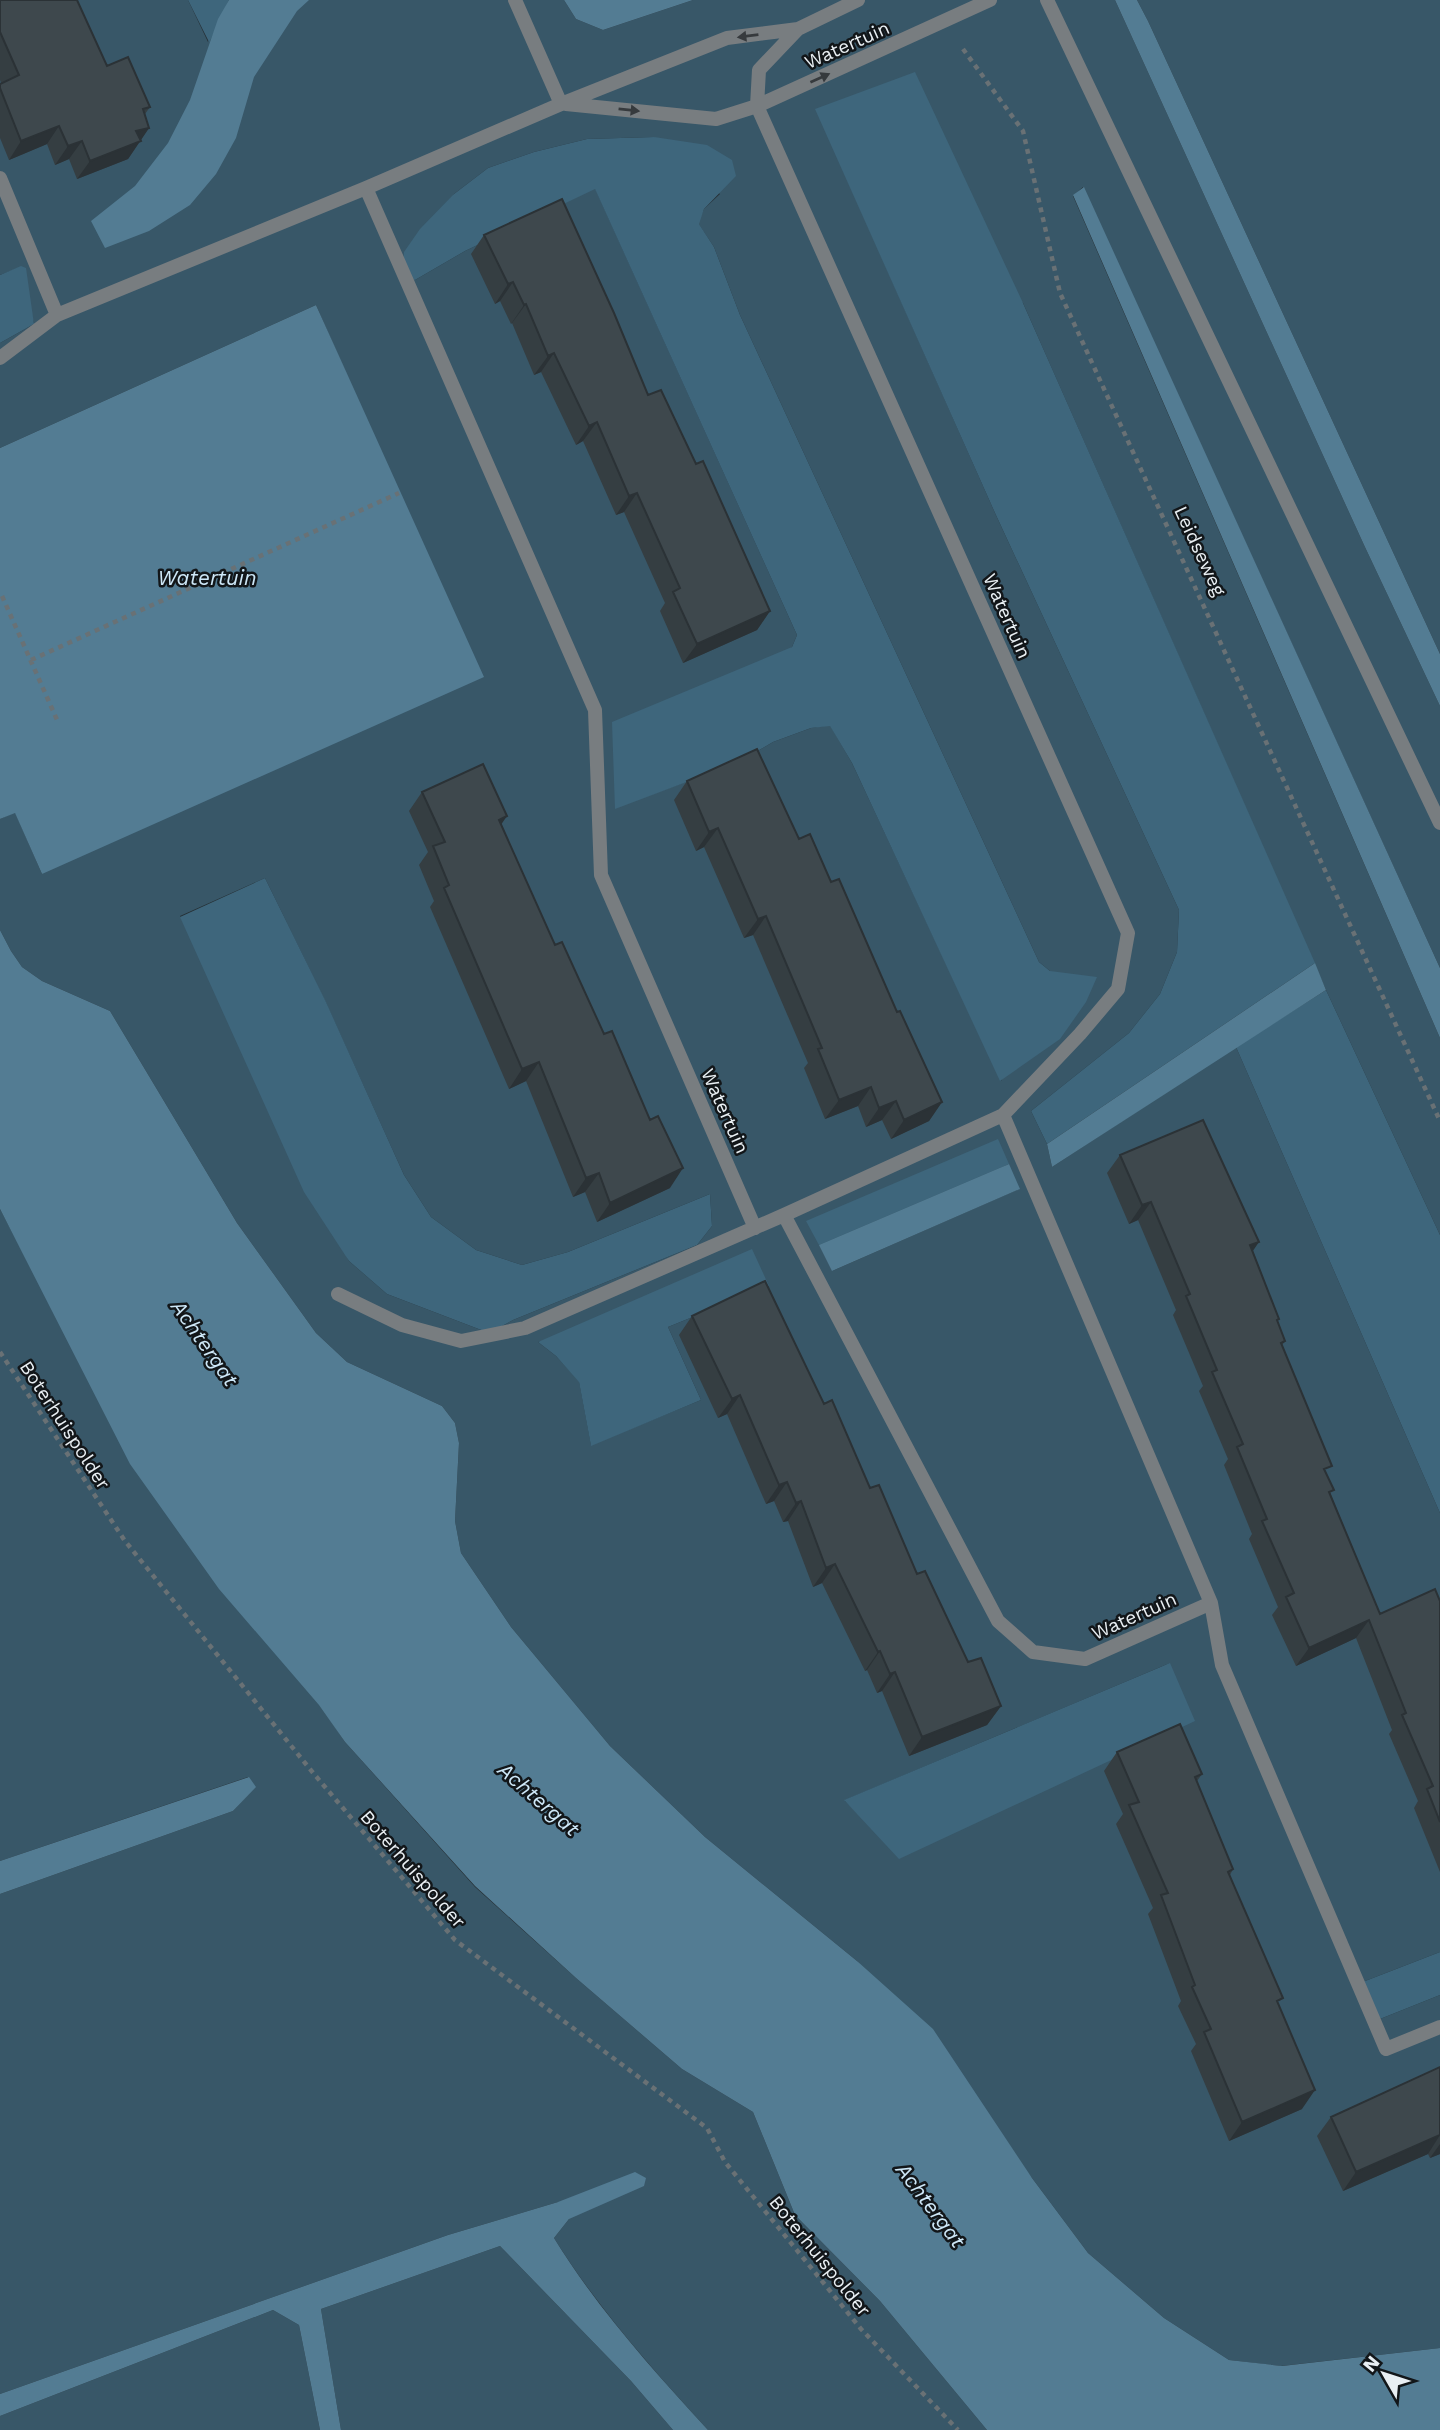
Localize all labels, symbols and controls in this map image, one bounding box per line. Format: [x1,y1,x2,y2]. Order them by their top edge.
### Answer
street label: Watertuin [801,16,893,74]
one-way arrow [736,30,758,41]
one-way arrow [809,72,830,83]
one-way arrow [618,105,640,116]
street label: Leidseweg [1169,502,1231,600]
water label: Watertuin [157,565,257,590]
street label: Watertuin [978,570,1036,662]
street label: Watertuin [696,1065,754,1157]
water label: Achtergat [166,1294,244,1391]
street label: Boterhuispolder [15,1356,115,1494]
street label: Watertuin [1088,1587,1180,1645]
water label: Achtergat [493,1756,585,1841]
street label: Boterhuispolder [356,1805,471,1933]
water label: Achtergat [891,2157,971,2253]
street label: Boterhuispolder [764,2191,876,2321]
north arrow [1349,2339,1419,2409]
text: N [1358,2351,1385,2376]

